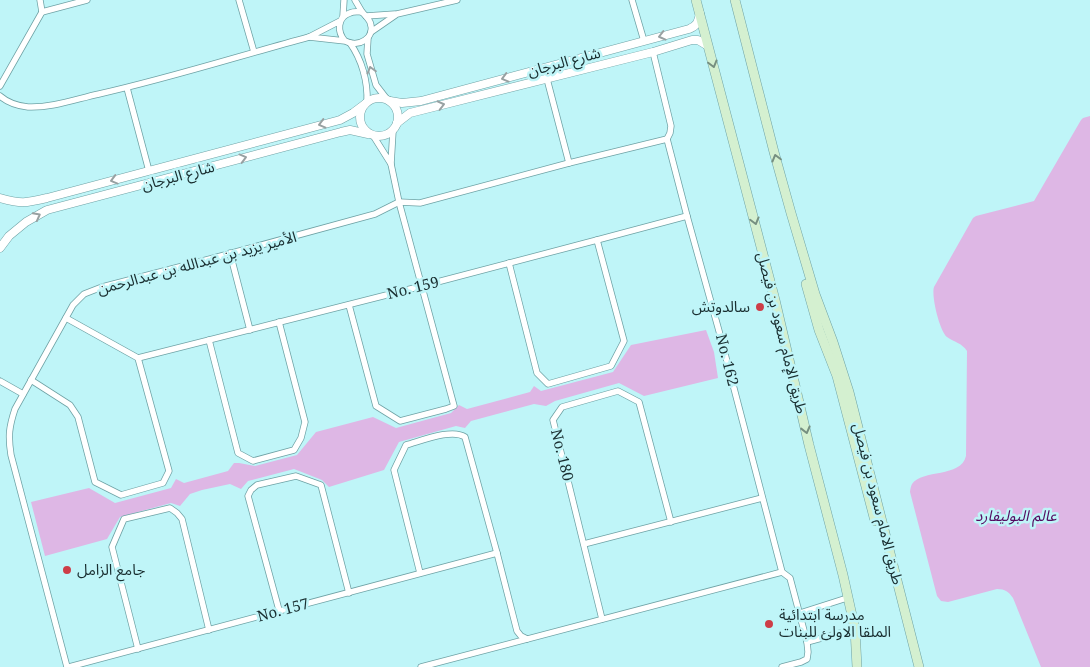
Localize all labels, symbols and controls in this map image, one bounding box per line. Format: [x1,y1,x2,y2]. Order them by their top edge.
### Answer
one-way arrow [657,30,666,41]
street label: شارع البرجان [525,42,603,83]
one-way arrow [707,60,718,69]
one-way arrow [367,66,377,74]
one-way arrow [500,72,509,83]
one-way arrow [437,100,446,111]
one-way arrow [318,119,326,129]
one-way arrow [239,154,247,164]
one-way arrow [771,155,781,163]
street label: شارع البرجان [139,156,217,197]
one-way arrow [109,174,118,185]
one-way arrow [31,212,40,222]
one-way arrow [749,217,759,225]
street label: الأمير يزيد بن عبدالله بن عبدالرحمن [95,226,299,298]
street label: طريق الإمام سعود بن فيصل [751,250,813,416]
street label: No. 159 [385,271,441,303]
place label: سالدوتش [692,296,750,316]
marker: سالدوتش [754,301,766,313]
street label: No. 162 [712,332,744,388]
street label: طريق الامام سعود بن فيصل [847,421,909,587]
one-way arrow [800,426,811,435]
street label: No. 180 [547,427,579,483]
park label: عالم البوليفارد [975,505,1057,527]
place label: جامع الزامل [77,559,146,582]
marker: جامع الزامل [61,564,73,576]
street label: No. 157 [255,593,311,626]
place label: مدرسة ابتدائية الملقا الاولئ للبنات [779,604,891,641]
marker: مدرسة ابتدائية الملقا الاولئ للبنات [763,618,775,630]

